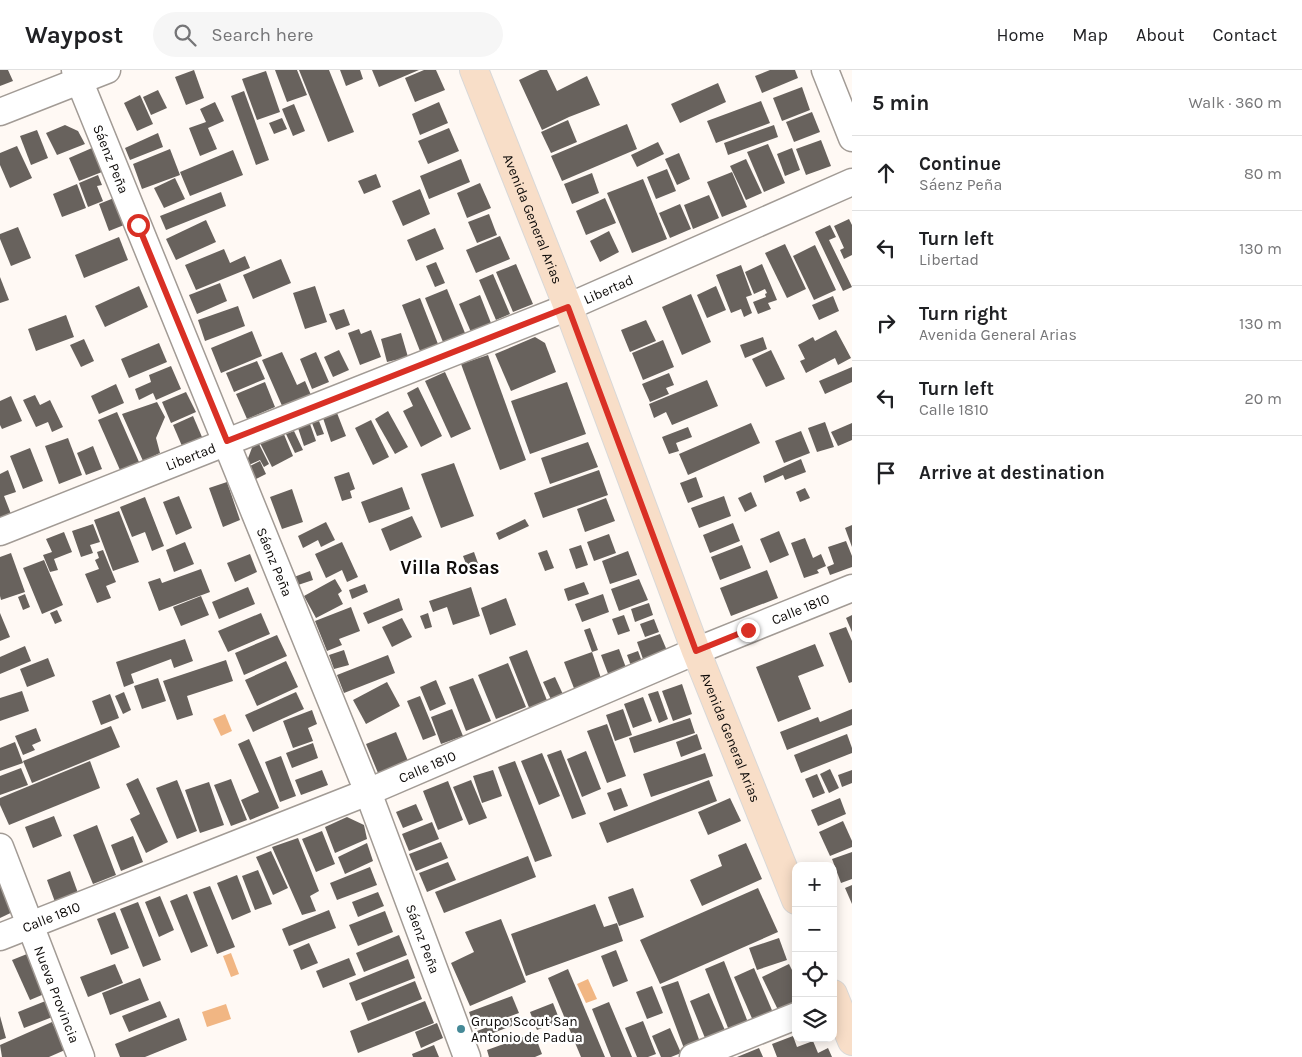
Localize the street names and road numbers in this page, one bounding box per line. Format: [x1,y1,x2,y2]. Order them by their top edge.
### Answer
street label: Sáenz Peña [89,122,132,196]
street label: Avenida General Arias [499,152,566,286]
street label: Libertad [581,271,636,308]
street label: Libertad [163,439,218,475]
street label: Sáenz Peña [253,525,296,599]
street label: Calle 1810 [769,590,832,629]
street label: Avenida General Arias [697,670,764,805]
street label: Calle 1810 [396,747,459,787]
street label: Calle 1810 [20,898,83,936]
street label: Sáenz Peña [402,902,443,976]
street label: Nueva Provincia [30,944,83,1046]

